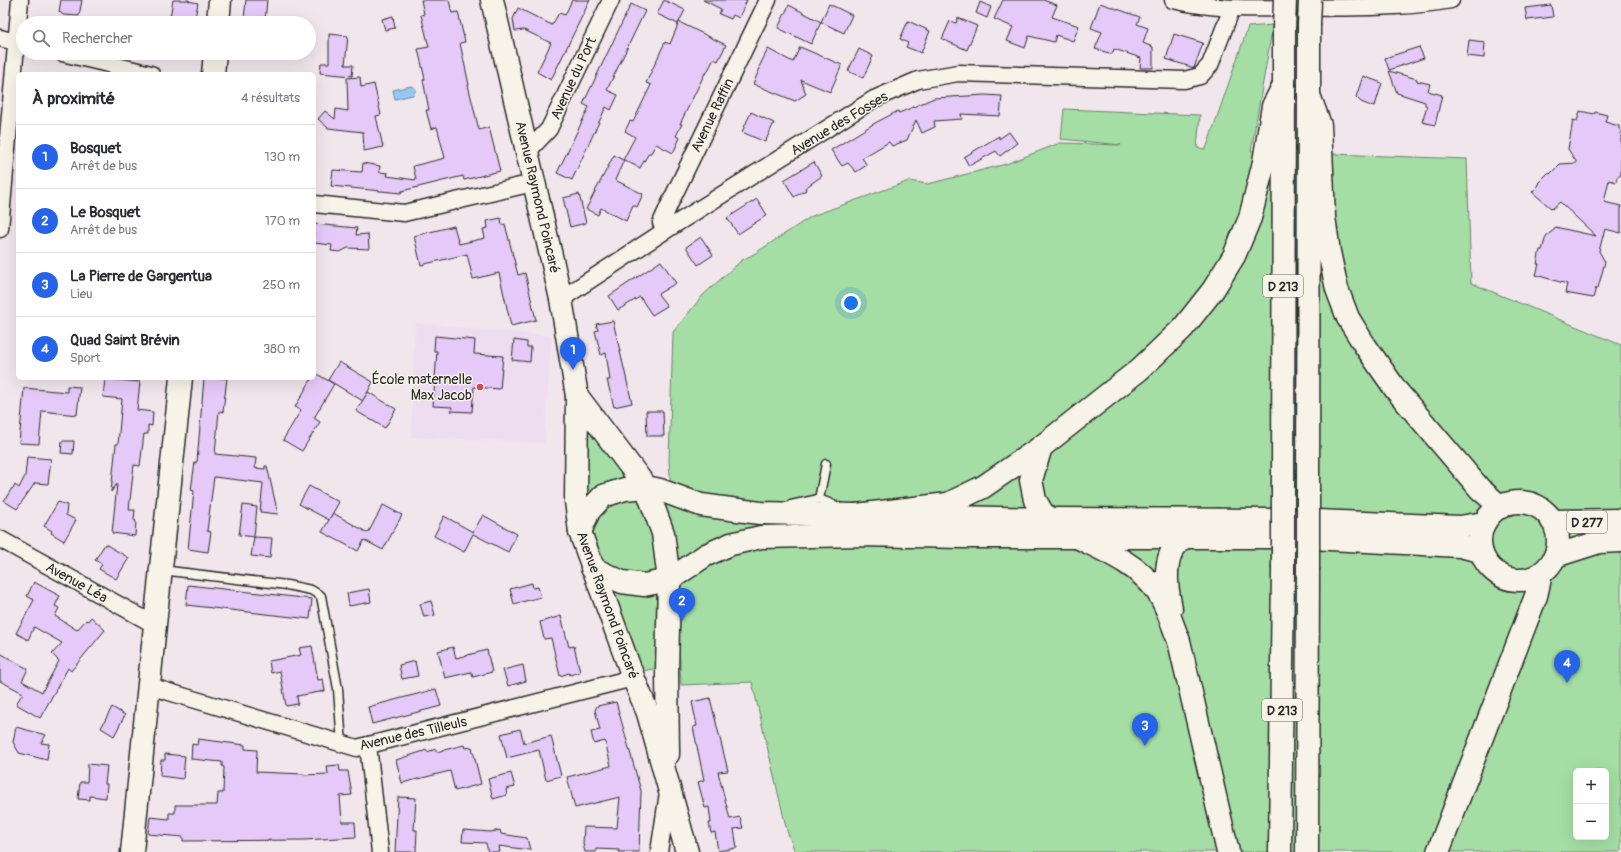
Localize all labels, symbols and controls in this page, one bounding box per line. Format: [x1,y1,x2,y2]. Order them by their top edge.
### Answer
search box [16,16,316,60]
icon: search [30,27,52,49]
text: Rechercher [62,29,133,48]
street label: Avenue du Port [547,34,600,122]
street label: Avenue Raffin [687,75,738,155]
street label: Avenue des Fosses [788,87,891,159]
text: À proximité [32,88,115,109]
text: 4 résultats [241,90,300,106]
street label: Avenue Raymond Poincaré [512,119,563,275]
text: Bosquet [70,139,121,158]
text: 1 [42,149,48,165]
text: 130 m [264,149,300,165]
text: Arrêt de bus [70,158,137,174]
text: Le Bosquet [70,203,140,222]
text: 2 [41,213,49,229]
text: 170 m [265,213,300,229]
text: Arrêt de bus [70,222,137,238]
text: La Pierre de Gargentua [70,267,212,286]
road number: D 213 [1263,275,1303,297]
text: 3 [41,277,49,293]
text: 250 m [262,277,300,293]
text: Lieu [70,286,93,302]
your location [841,293,861,313]
text: Quad Saint Brévin [70,331,180,350]
pin: 1 [560,337,586,370]
text: 4 [41,341,49,357]
text: 380 m [263,341,300,357]
text: Sport [70,350,101,366]
place label: École maternelle Max Jacob [372,370,472,404]
marker: École maternelle Max Jacob [475,382,485,392]
road number: D 277 [1567,511,1607,533]
street label: Avenue Raymond Poincaré [573,529,642,681]
street label: Avenue Léa [43,559,111,606]
pin: 2 [669,588,695,621]
pin: 4 [1554,650,1580,683]
road number: D 213 [1262,699,1302,721]
street label: Avenue des Tilleuls [358,713,469,754]
pin: 3 [1132,713,1158,746]
map controls [1573,768,1609,840]
button: + [1573,768,1609,804]
button: − [1573,804,1609,840]

